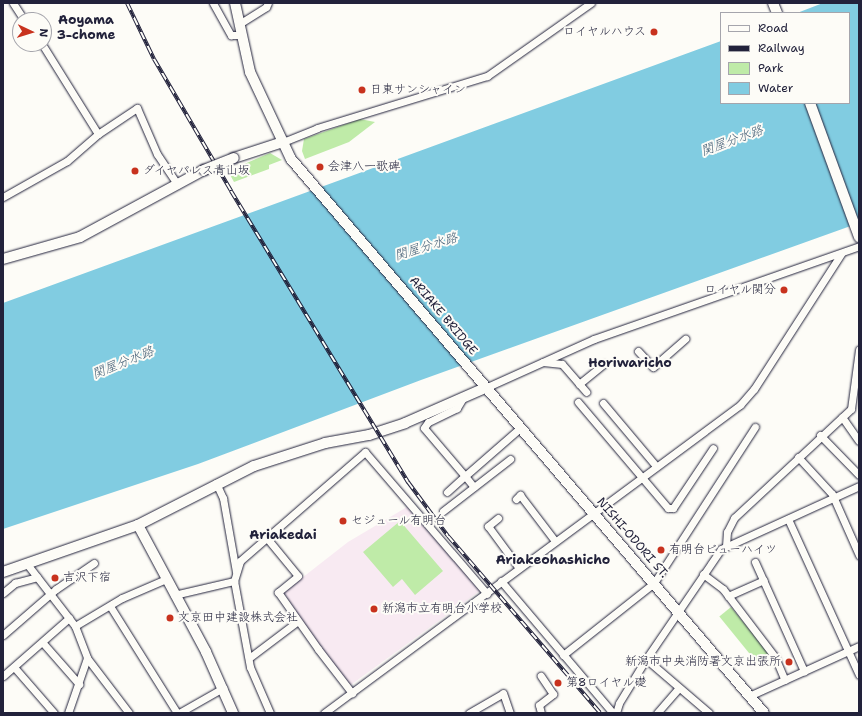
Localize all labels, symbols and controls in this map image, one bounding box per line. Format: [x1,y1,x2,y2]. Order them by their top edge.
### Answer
north arrow [12,12,52,52]
legend [720,12,850,104]
district label: Aoyama 3-chome [57,13,115,44]
text: Road [758,20,788,36]
place label: ロイヤルハウス [562,25,646,39]
marker: ロイヤルハウス [649,27,659,37]
text: N [36,28,51,38]
text: Railway [758,40,805,56]
text: Park [758,60,784,76]
text: Water [758,80,793,96]
place label: 日東サンシャイン [370,83,466,97]
marker: 日東サンシャイン [357,85,367,95]
water label: 関屋分水路 [699,123,765,159]
place label: 会津八一歌碑 [328,160,400,174]
marker: 会津八一歌碑 [315,162,325,172]
place label: ダイヤパレス青山坂 [143,164,251,178]
marker: ダイヤパレス青山坂 [130,166,140,176]
water label: 関屋分水路 [393,230,459,264]
street label: ARIAKE BRIDGE [406,274,480,358]
place label: ロイヤル関分 [704,283,776,297]
marker: ロイヤル関分 [779,285,789,295]
water label: 関屋分水路 [90,344,156,382]
district label: Horiwaricho [588,355,672,371]
street label: NISHI-ODORI ST. [593,495,671,581]
place label: セジュール有明台 [351,514,447,528]
marker: セジュール有明台 [338,516,348,526]
district label: Ariakedai [249,527,317,543]
place label: 有明台ビューハイツ [669,543,777,557]
marker: 有明台ビューハイツ [656,545,666,555]
district label: Ariakeohashicho [496,552,610,568]
place label: 吉沢下宿 [63,571,111,585]
marker: 吉沢下宿 [50,573,60,583]
place label: 新潟市立有明台小学校 [382,602,502,616]
marker: 新潟市立有明台小学校 [369,604,379,614]
place label: 文京田中建設株式会社 [178,611,298,625]
marker: 文京田中建設株式会社 [165,613,175,623]
place label: 新潟市中央消防署文京出張所 [625,655,781,669]
marker: 新潟市中央消防署文京出張所 [784,657,794,667]
place label: 第8ロイヤル礎 [566,676,646,690]
marker: 第8ロイヤル礎 [553,678,563,688]

